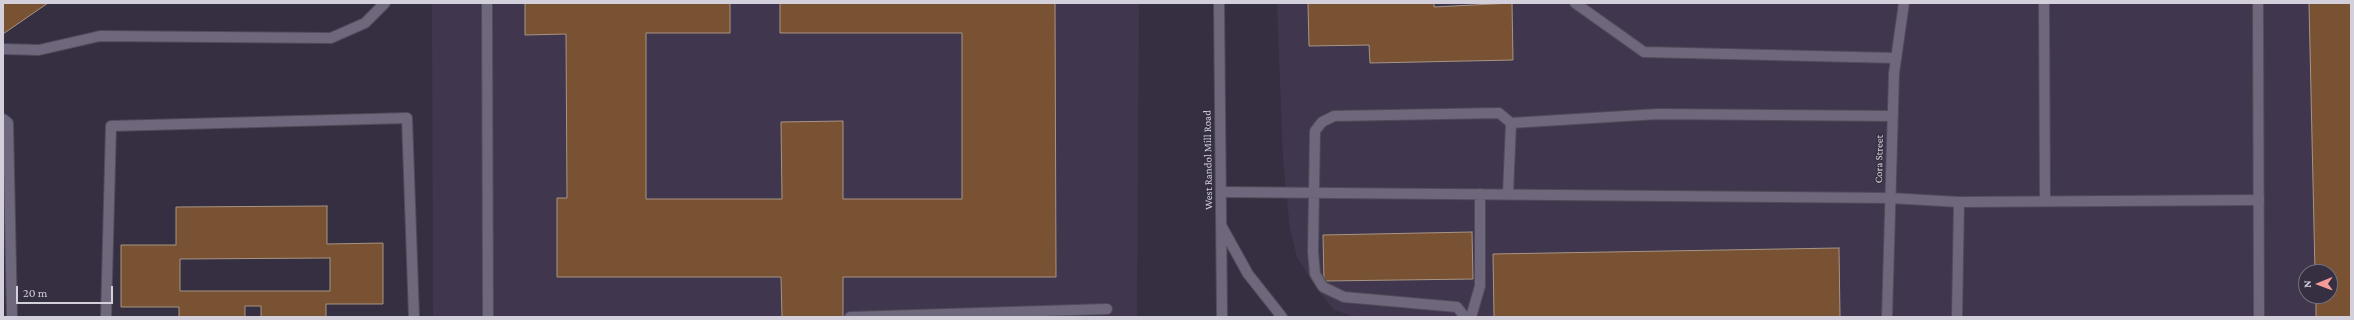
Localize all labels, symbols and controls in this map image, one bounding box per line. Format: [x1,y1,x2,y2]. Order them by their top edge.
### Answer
street label: West Randol Mill Road [1201,110,1215,210]
street label: Cora Street [1872,135,1886,183]
north arrow [2298,264,2338,304]
scale bar [18,278,115,304]
text: N [2301,280,2313,288]
text: 20 m [23,286,47,300]

